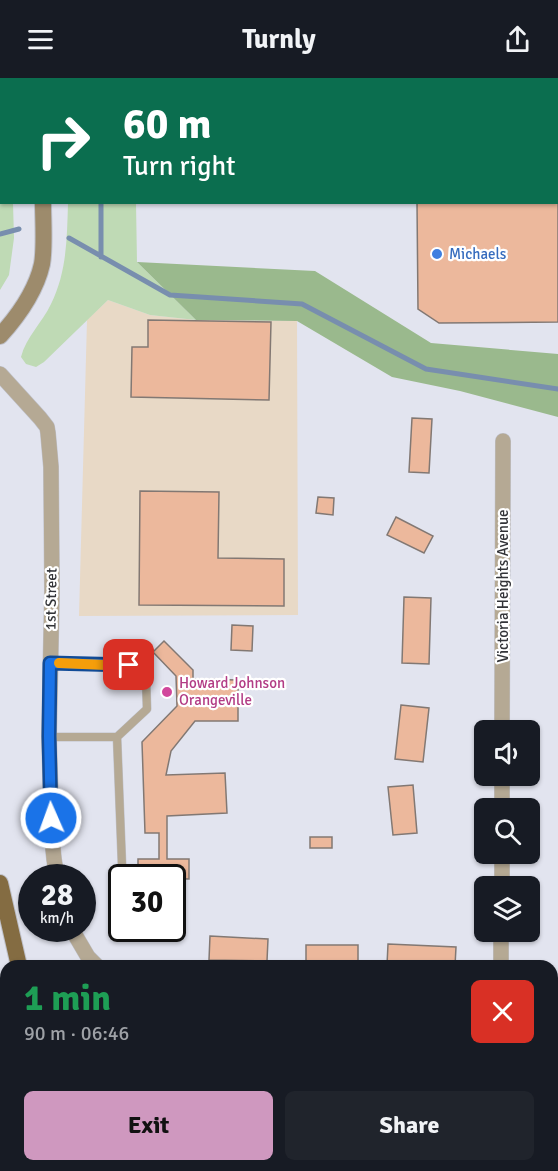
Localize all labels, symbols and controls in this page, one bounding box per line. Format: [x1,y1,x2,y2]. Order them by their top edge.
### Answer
icon: menu [24,23,57,56]
text: Turnly [242,23,316,56]
icon: share [501,23,534,56]
text: 60 m [123,99,212,150]
icon: right [24,102,102,180]
text: Turn right [123,150,236,183]
place label: Michaels [449,245,507,263]
marker: Michaels [430,247,444,261]
street label: Victoria Heights Avenue [494,509,512,663]
street label: 1st Street [41,568,61,630]
pin [103,639,154,690]
icon: arrive [112,648,145,681]
place label: Howard Johnson Orangeville [179,674,285,709]
marker: Howard Johnson Orangeville [160,685,174,699]
map controls [474,720,540,942]
button: sound [474,720,540,786]
position arrow [19,786,83,850]
button: search [474,798,540,864]
speed limit sign: 30 [108,864,186,942]
button: layers [474,876,540,942]
text: 28 [41,877,73,914]
text: km/h [40,909,74,927]
text: 1 min [24,976,111,1021]
button: close [471,980,534,1043]
text: 90 m · 06:46 [24,1021,129,1046]
button: Exit [24,1091,273,1160]
button: Share [285,1091,534,1160]

